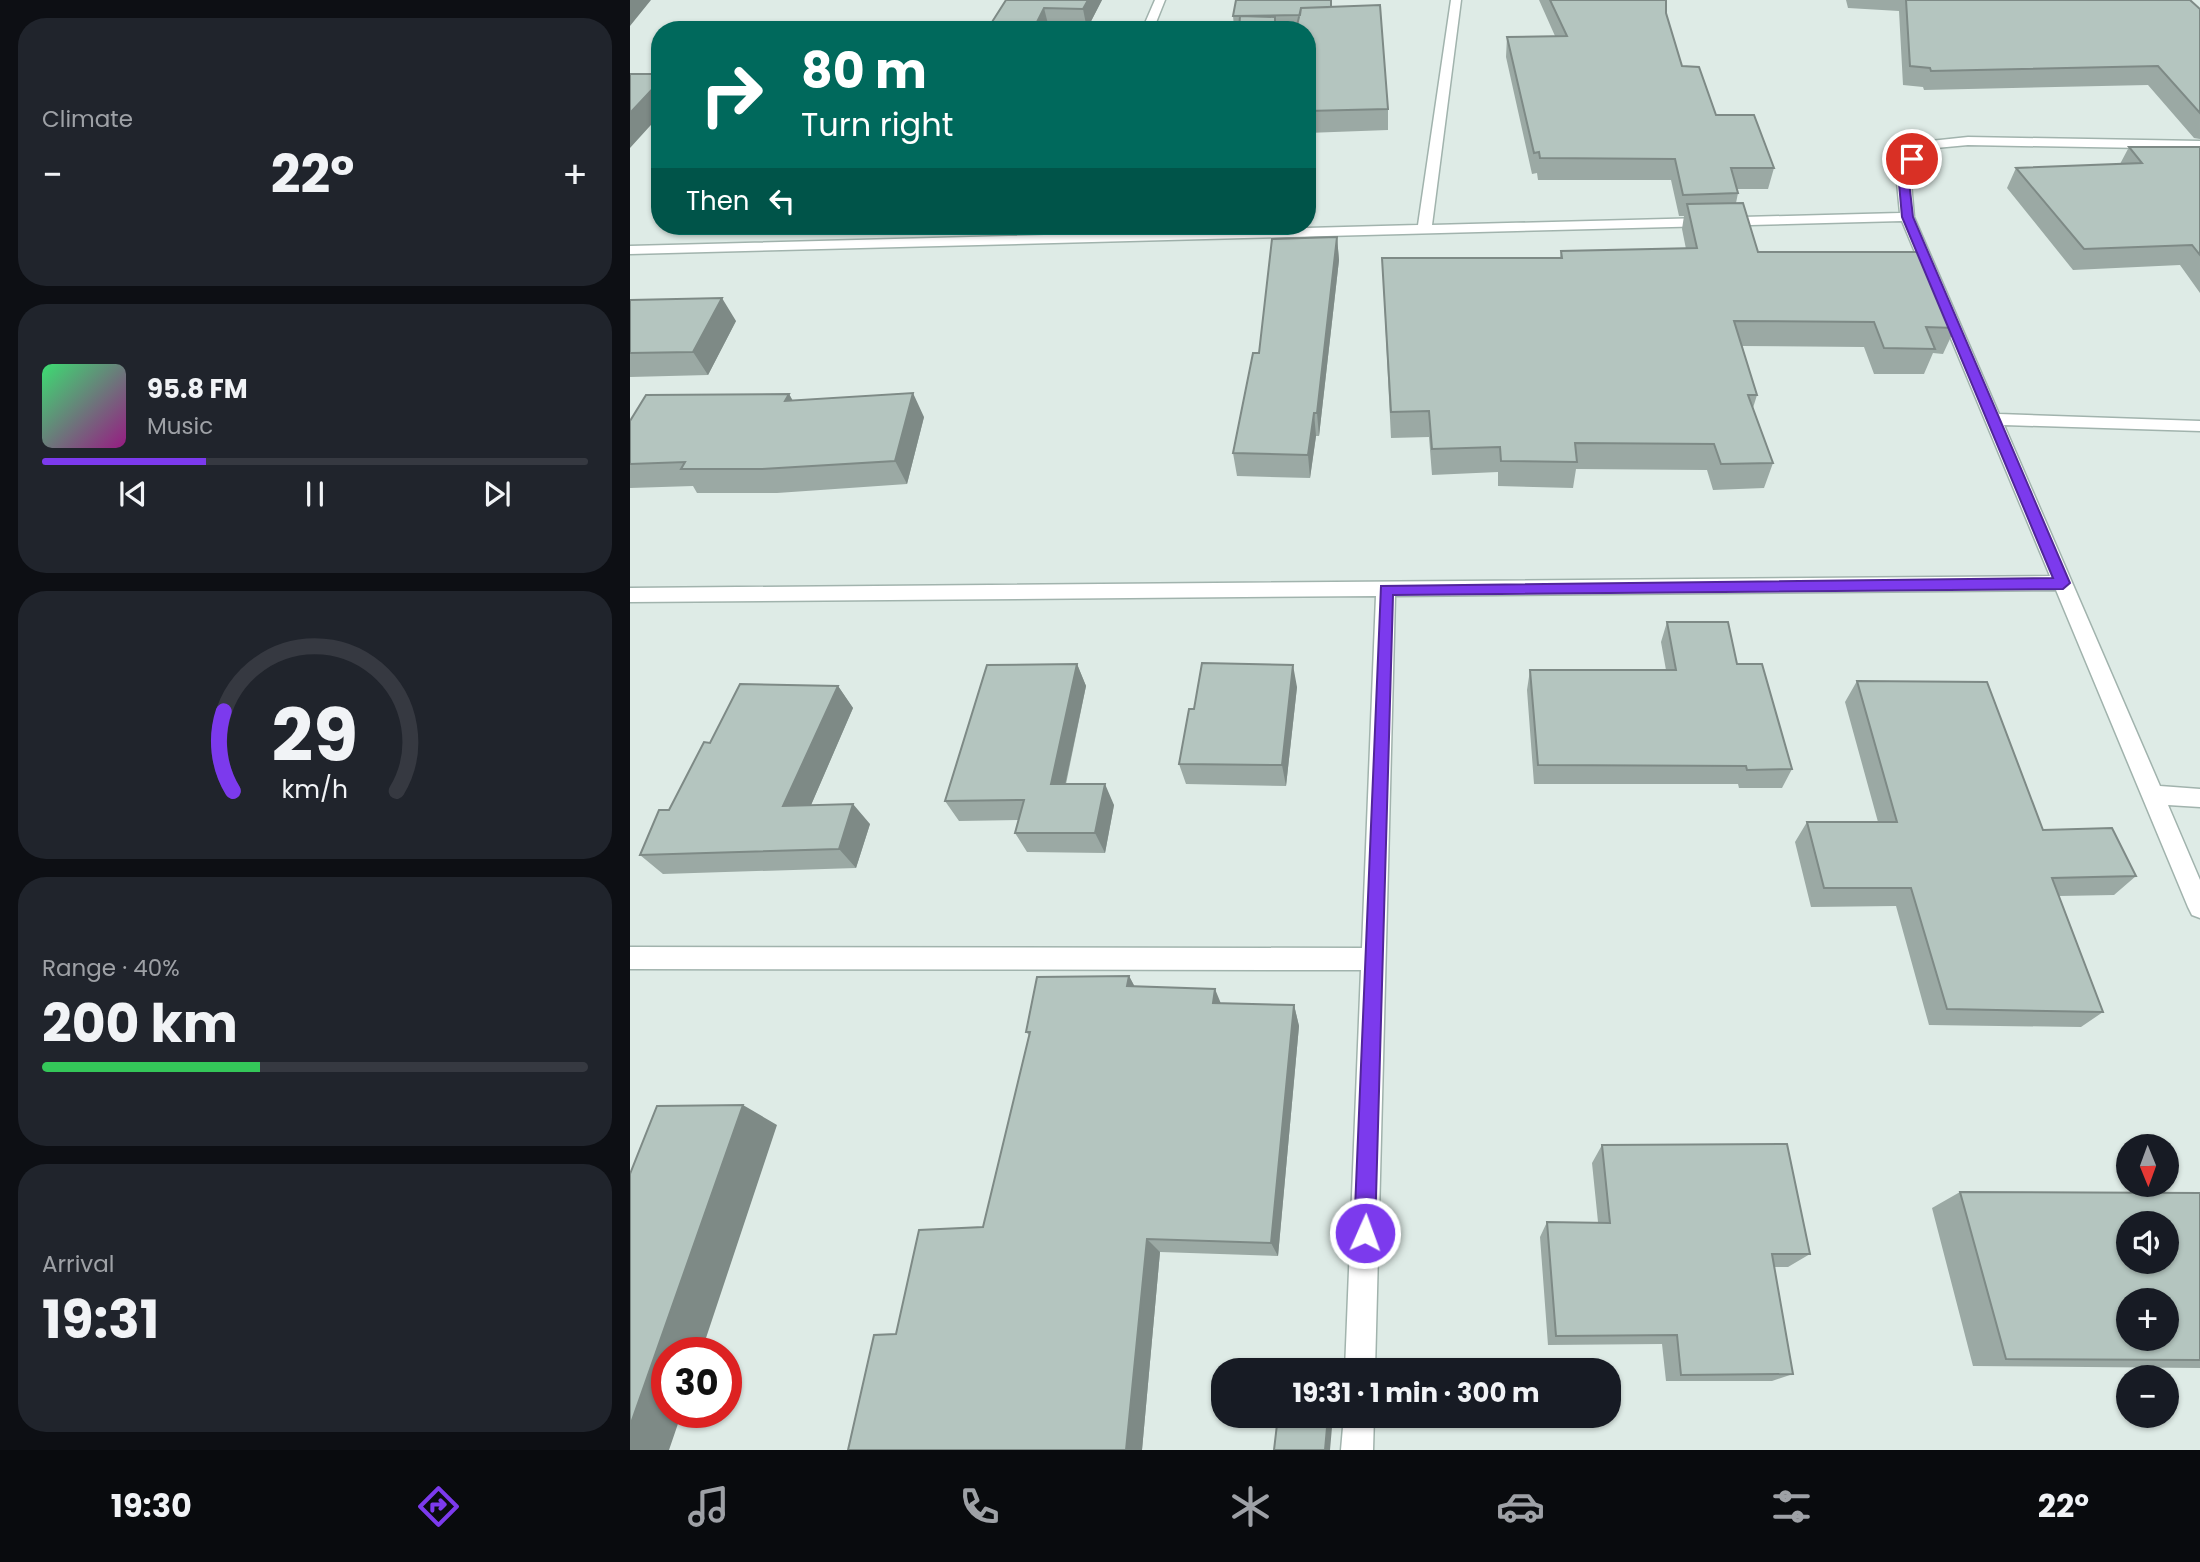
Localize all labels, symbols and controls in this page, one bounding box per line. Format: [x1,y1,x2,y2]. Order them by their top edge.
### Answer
text: 80 m [801,37,927,105]
icon: right [686,49,777,140]
text: Turn right [801,102,953,147]
text: Climate [42,103,133,135]
pin [1882,129,1942,189]
text: 22° [271,138,354,211]
icon: arrive [1893,140,1931,178]
text: − [42,148,63,201]
text: + [562,148,588,201]
icon: left [763,182,801,220]
text: Then [686,183,749,219]
text: 95.8 FM [147,371,248,407]
text: Music [147,410,213,442]
icon: previous [114,475,152,513]
icon: pause [296,475,334,513]
icon: next [478,475,516,513]
text: 29 [272,685,358,786]
text: km/h [282,772,348,807]
text: Range · 40% [42,952,180,984]
text: 200 km [42,987,238,1060]
north arrow [2116,1134,2179,1197]
map controls [2116,1134,2179,1428]
position arrow [1328,1196,1402,1270]
button: sound [2116,1211,2179,1274]
text: Arrival [42,1248,114,1280]
text: 19:31 [42,1283,159,1356]
button: + [2116,1288,2179,1351]
speed limit sign: 30 [651,1337,742,1428]
button: − [2116,1365,2179,1428]
text: 19:31 · 1 min · 300 m [1293,1375,1539,1411]
icon: directions [414,1482,463,1531]
icon: music [684,1482,733,1531]
icon: phone [955,1482,1004,1531]
icon: climate [1226,1482,1275,1531]
icon: car [1496,1482,1545,1531]
icon: filters [1767,1482,1816,1531]
text: 19:30 [111,1483,192,1528]
text: 22° [2038,1483,2089,1528]

